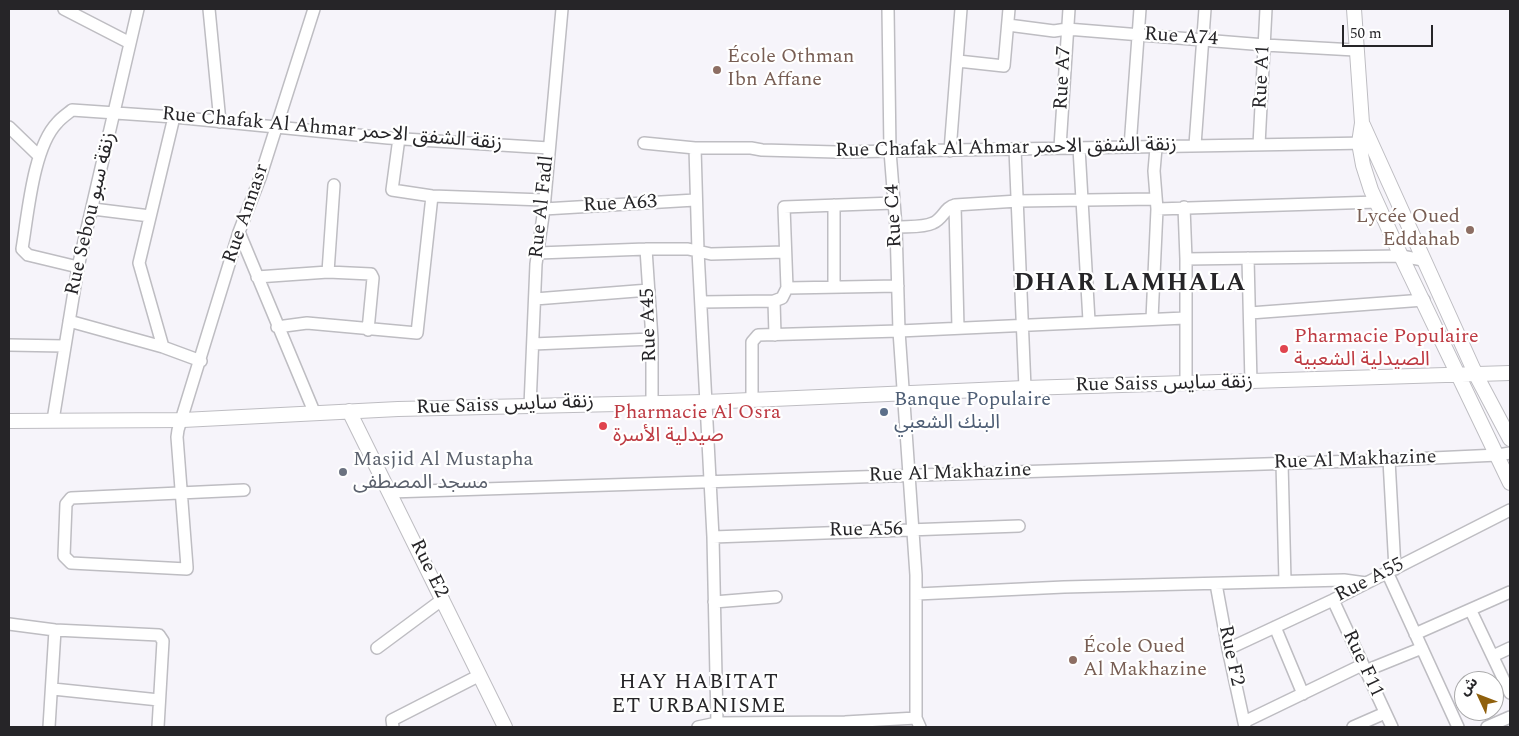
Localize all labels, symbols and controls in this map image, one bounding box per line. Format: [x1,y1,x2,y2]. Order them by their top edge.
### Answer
scale bar [1344,15,1435,47]
text: 50 m [1350,22,1382,45]
street label: Rue A74 [1143,23,1219,53]
street label: Rue A1 [1249,44,1277,110]
street label: Rue A7 [1050,45,1078,111]
place label: École Othman Ibn Affane [727,46,854,93]
marker: École Othman Ibn Affane [711,64,723,76]
street label: Rue Chafak Al Ahmar زنقة الشفق الاحمر [161,103,503,157]
street label: Rue Sebou زنقة سبو [62,130,122,298]
street label: Rue Chafak Al Ahmar زنقة الشفق الاحمر [835,134,1177,164]
street label: Rue Al Fadl [526,154,560,260]
street label: Rue Annasr [219,161,275,267]
street label: Rue C4 [881,184,909,248]
street label: Rue A63 [582,191,658,219]
place label: Lycée Oued Eddahab [1356,206,1460,253]
marker: Lycée Oued Eddahab [1464,224,1476,236]
district label: DHAR LAMHALA [1012,270,1248,300]
street label: Rue A45 [637,288,663,362]
place label: Pharmacie Populaire الصيدلية الشعبية [1294,326,1479,373]
marker: Pharmacie Populaire الصيدلية الشعبية [1278,343,1290,355]
street label: Rue Saiss زنقة سايس [1075,371,1253,399]
place label: Banque Populaire البنك الشعبي [894,389,1051,436]
street label: Rue Saiss زنقة سايس [416,391,594,421]
place label: Pharmacie Al Osra صيدلية الأسرة [613,402,781,449]
marker: Banque Populaire البنك الشعبي [878,406,890,418]
marker: Pharmacie Al Osra صيدلية الأسرة [597,420,609,432]
street label: Rue Al Makhazine [1273,446,1437,476]
place label: Masjid Al Mustapha مسجد المصطفى [353,449,533,496]
street label: Rue Al Makhazine [868,459,1032,489]
marker: Masjid Al Mustapha مسجد المصطفى [337,466,349,478]
street label: Rue A56 [829,518,903,544]
street label: Rue E2 [404,536,452,602]
street label: Rue A55 [1332,553,1408,609]
street label: Rue F2 [1212,623,1248,689]
street label: Rue F11 [1336,627,1388,701]
place label: École Oued Al Makhazine [1083,636,1207,683]
marker: École Oued Al Makhazine [1067,654,1079,666]
district label: HAY HABITAT ET URBANISME [610,671,788,721]
north arrow [1454,671,1504,721]
text: ش [1454,672,1483,700]

